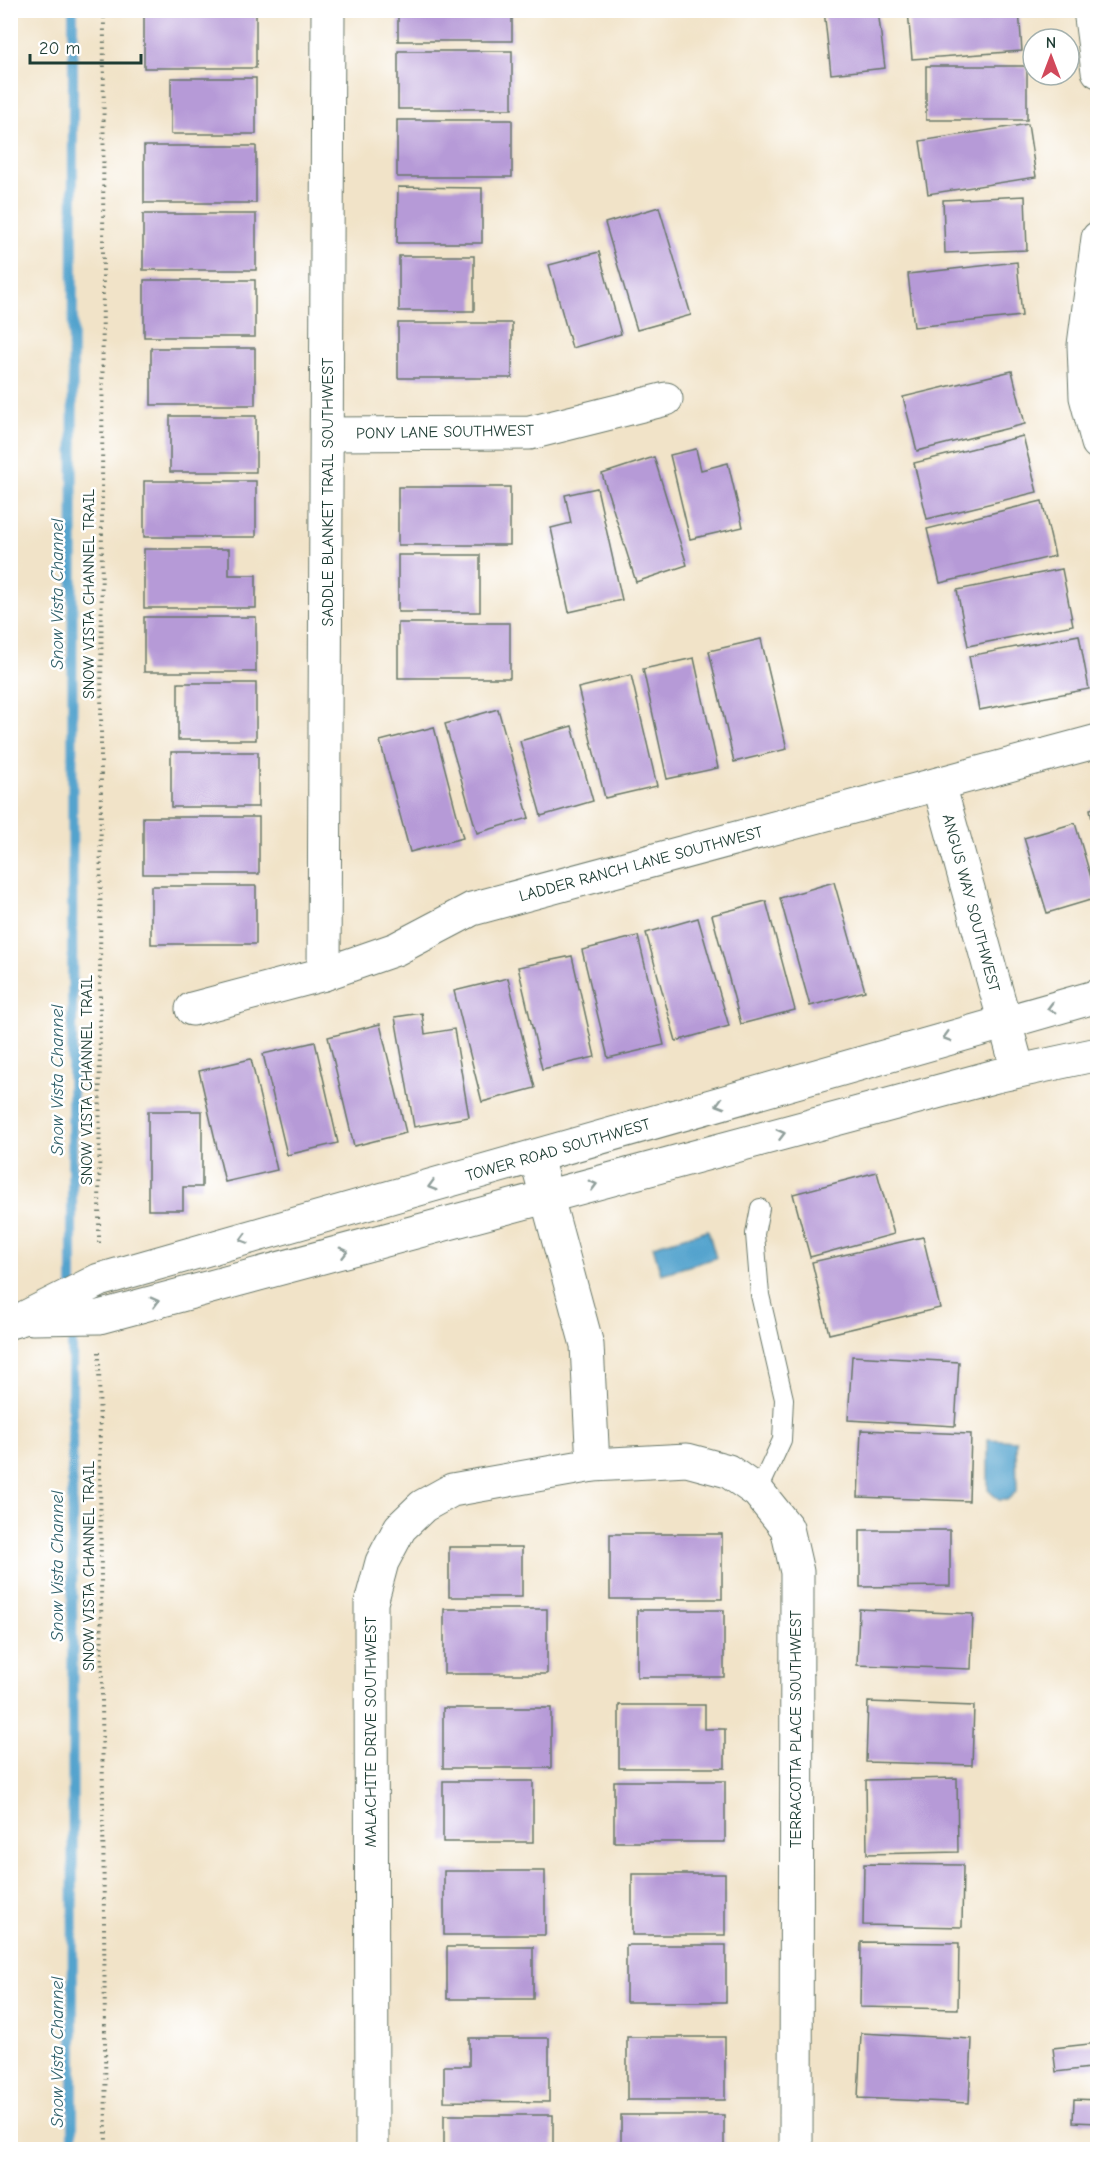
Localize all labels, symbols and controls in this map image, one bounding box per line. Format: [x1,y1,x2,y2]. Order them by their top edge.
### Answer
scale bar [30,27,141,65]
north arrow [1021,27,1081,87]
text: N [1046,34,1056,52]
text: 20 m [39,38,80,59]
street label: SADDLE BLANKET TRAIL SOUTHWEST [319,357,337,626]
street label: PONY LANE SOUTHWEST [356,421,535,443]
street label: SNOW VISTA CHANNEL TRAIL [80,489,98,699]
water label: Snow Vista Channel [47,518,68,669]
street label: ANGUS WAY SOUTHWEST [939,812,1004,995]
street label: LADDER RANCH LANE SOUTHWEST [517,823,765,905]
street label: SNOW VISTA CHANNEL TRAIL [78,975,96,1185]
one-way arrow [1046,1001,1056,1013]
water label: Snow Vista Channel [47,1004,68,1155]
one-way arrow [943,1030,953,1042]
one-way arrow [715,1096,725,1109]
street label: TOWER ROAD SOUTHWEST [464,1115,653,1185]
one-way arrow [775,1129,786,1141]
one-way arrow [427,1179,437,1192]
one-way arrow [588,1180,598,1193]
one-way arrow [239,1232,250,1244]
one-way arrow [338,1247,349,1259]
one-way arrow [149,1297,160,1309]
street label: SNOW VISTA CHANNEL TRAIL [80,1461,98,1671]
water label: Snow Vista Channel [47,1490,68,1641]
street label: TERRACOTTA PLACE SOUTHWEST [787,1609,805,1848]
street label: MALACHITE DRIVE SOUTHWEST [362,1616,380,1848]
water label: Snow Vista Channel [47,1976,68,2127]

